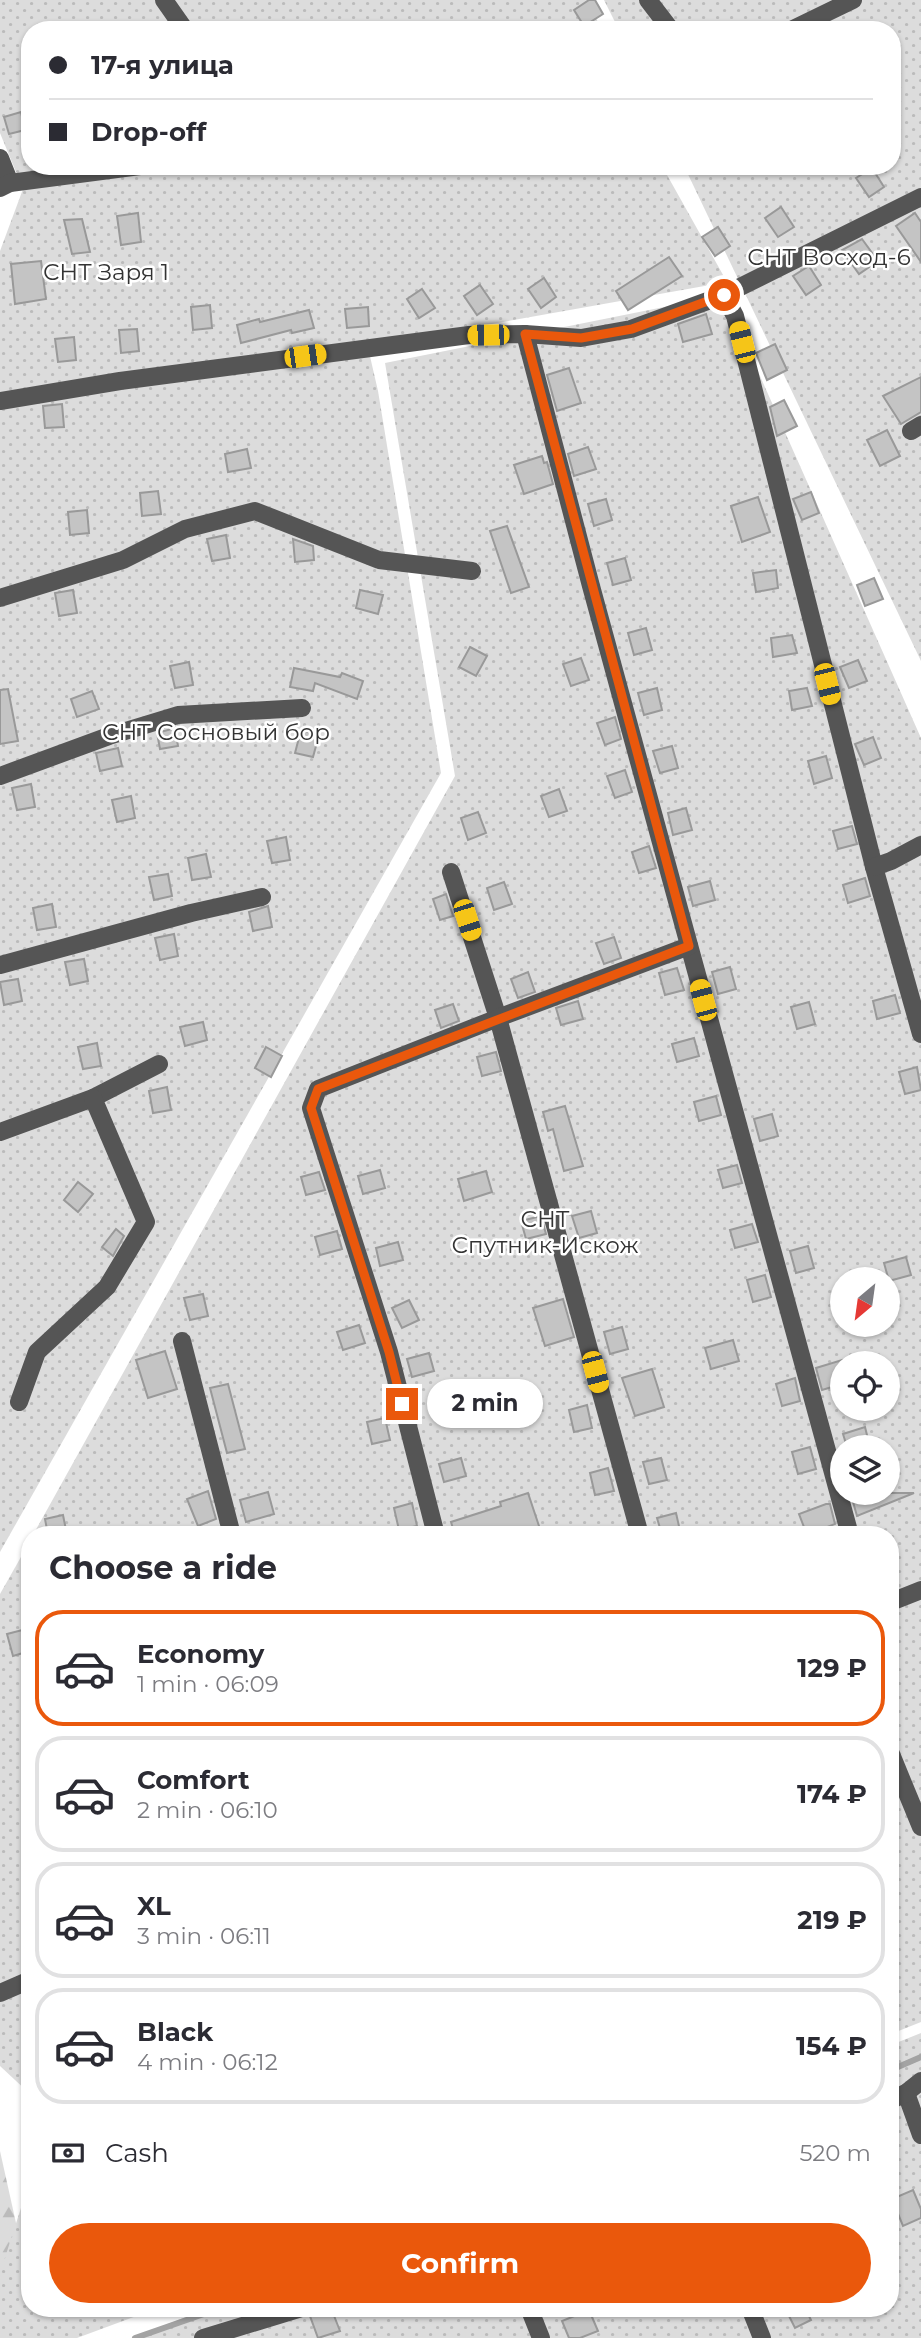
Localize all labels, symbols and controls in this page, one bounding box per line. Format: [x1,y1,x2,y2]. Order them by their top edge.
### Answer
text: 17-я улица [91,49,234,81]
text: Drop-off [91,116,206,148]
park label: СНТ Восход-6 [747,243,911,271]
park label: СНТ Заря 1 [43,258,169,286]
route start [708,279,740,311]
car [727,319,758,365]
car [467,324,510,346]
car [283,343,328,369]
car [812,661,843,707]
park label: СНТ Сосновый бор [102,718,330,746]
car [451,897,484,943]
car [688,977,719,1023]
park label: СНТ Спутник-Искож [452,1205,638,1259]
north arrow [830,1267,900,1337]
map controls [830,1267,900,1505]
car [580,1349,611,1395]
button: locate [830,1351,900,1421]
callout: 2 min [426,1380,542,1428]
route end [386,1388,418,1420]
text: 2 min [451,1389,519,1417]
button: layers [830,1435,900,1505]
text: Choose a ride [49,1548,277,1587]
icon: car [53,1637,116,1700]
text: Economy [137,1638,264,1670]
text: 129 ₽ [797,1652,867,1684]
text: 1 min · 06:09 [137,1670,279,1698]
icon: car [53,1763,116,1826]
text: Comfort [137,1764,249,1796]
text: 174 ₽ [797,1778,867,1810]
text: 2 min · 06:10 [137,1796,278,1824]
icon: car [53,1889,116,1952]
text: XL [137,1890,171,1922]
text: 219 ₽ [797,1904,867,1936]
text: 3 min · 06:11 [137,1922,271,1950]
icon: car [53,2015,116,2078]
text: Black [137,2016,213,2048]
text: 154 ₽ [796,2030,867,2062]
text: 4 min · 06:12 [137,2048,278,2076]
icon: cash [49,2134,87,2172]
text: Cash [105,2137,169,2169]
text: 520 m [799,2139,871,2167]
button: Confirm [49,2223,871,2303]

